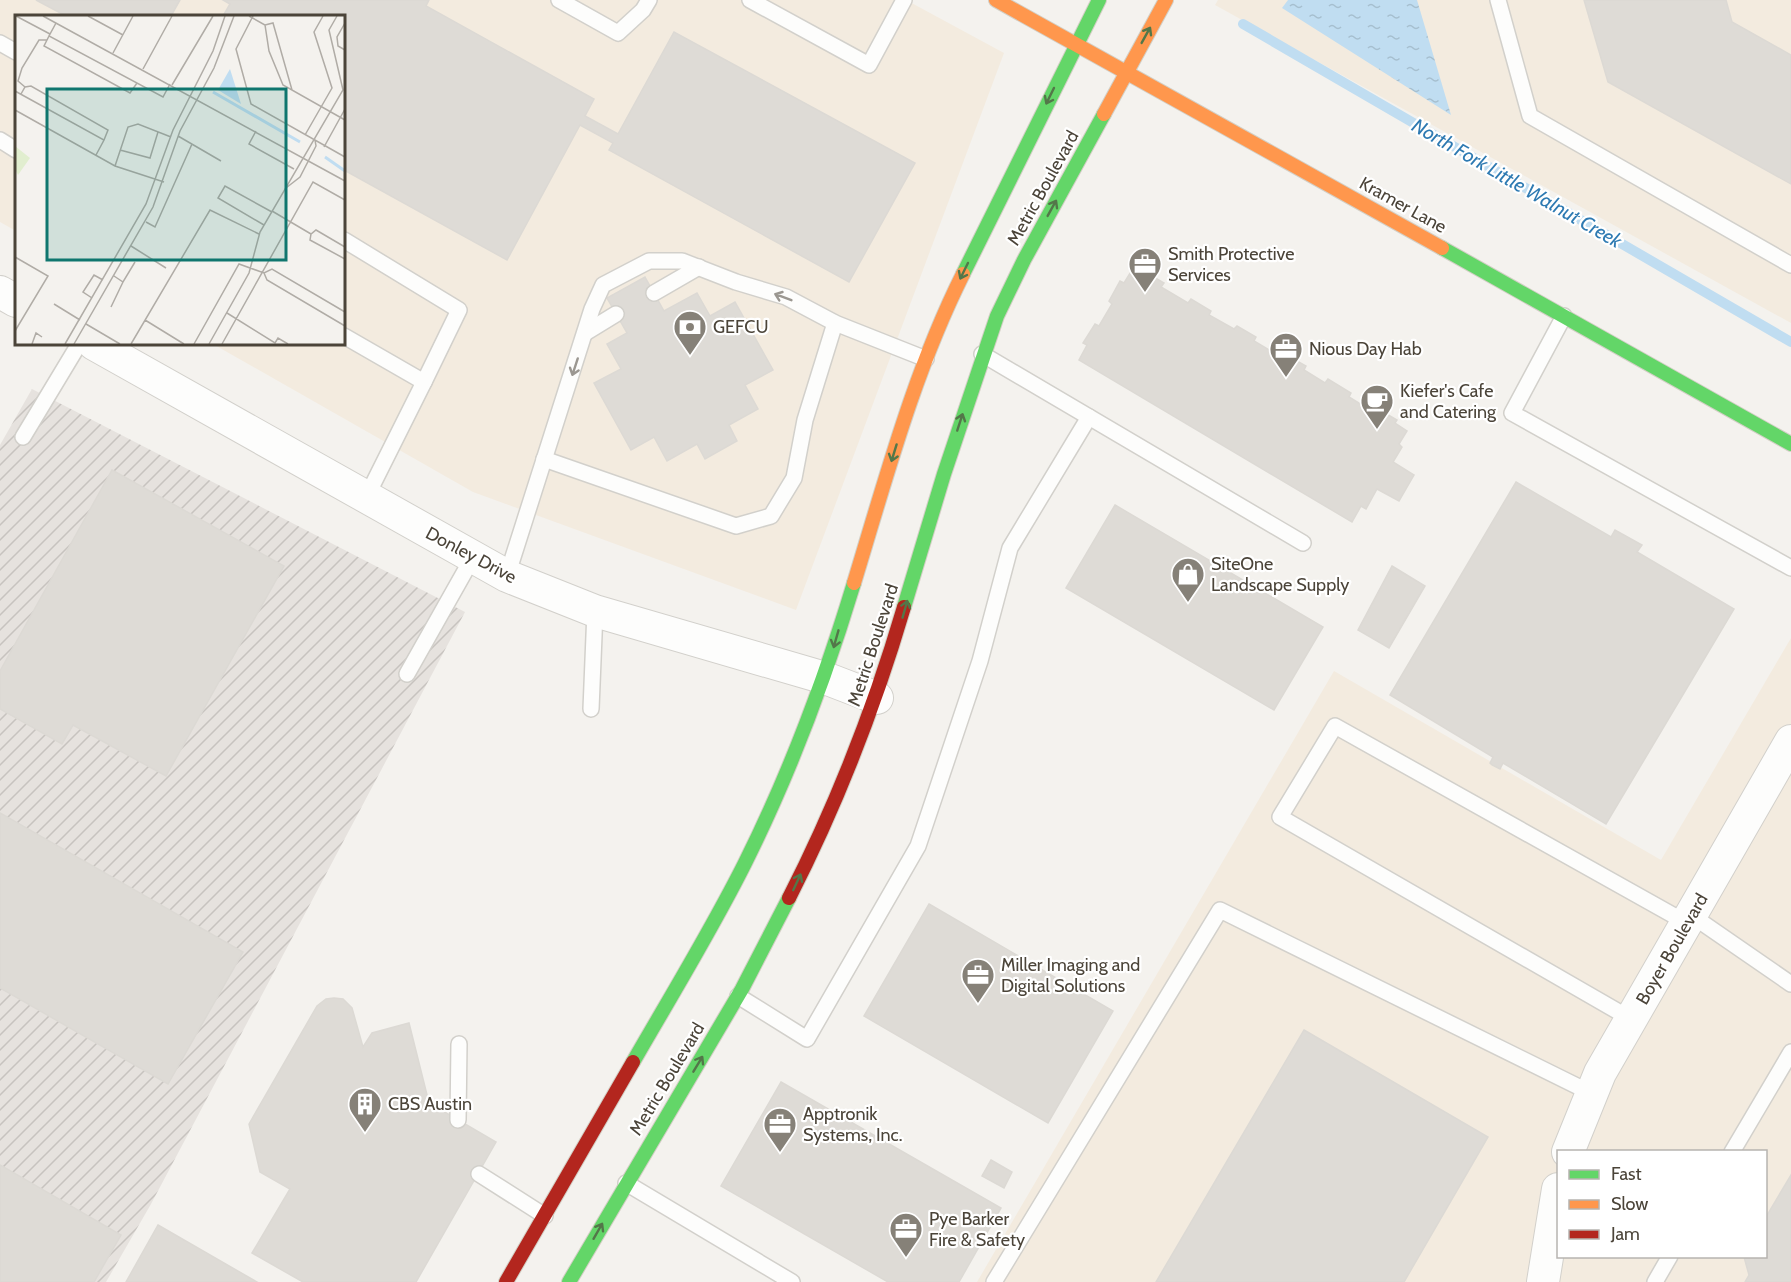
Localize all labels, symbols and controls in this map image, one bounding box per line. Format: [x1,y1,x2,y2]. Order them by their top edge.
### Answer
inset map [15,15,345,345]
one-way arrow [1141,27,1153,44]
one-way arrow [1044,87,1055,105]
water label: North Fork Little Walnut Creek [1408,113,1627,254]
street label: Metric Boulevard [1002,127,1084,249]
street label: Kramer Lane [1356,172,1450,238]
one-way arrow [1047,200,1058,218]
place label: Smith Protective Services [1168,243,1294,286]
office icon: Smith Protective Services [1127,246,1163,293]
one-way arrow [957,262,969,280]
one-way arrow [774,291,792,302]
bank icon: GEFCU [672,309,708,356]
place label: GEFCU [713,316,768,338]
office icon: Nious Day Hab [1268,331,1304,378]
place label: Nious Day Hab [1309,338,1422,360]
one-way arrow [569,357,580,376]
place label: Kiefer's Cafe and Catering [1400,380,1497,423]
cafe icon: Kiefer's Cafe and Catering [1359,383,1395,430]
one-way arrow [955,413,966,432]
one-way arrow [887,443,898,462]
street label: Donley Drive [422,522,520,588]
place label: SiteOne Landscape Supply [1211,553,1349,596]
shop icon: SiteOne Landscape Supply [1170,556,1206,603]
street label: Metric Boulevard [843,581,903,709]
one-way arrow [900,600,911,619]
one-way arrow [830,629,841,648]
one-way arrow [791,874,803,892]
street label: Boyer Boulevard [1631,890,1713,1008]
place label: Miller Imaging and Digital Solutions [1001,954,1140,997]
office icon: Miller Imaging and Digital Solutions [960,957,996,1004]
street label: Metric Boulevard [625,1019,709,1139]
one-way arrow [692,1056,704,1073]
building icon: CBS Austin [347,1086,383,1133]
place label: CBS Austin [388,1093,472,1115]
place label: Apptronik Systems, Inc. [803,1103,903,1146]
office icon: Apptronik Systems, Inc. [762,1106,798,1153]
legend [1557,1150,1767,1258]
text: Fast [1611,1163,1642,1185]
text: Slow [1611,1193,1648,1215]
place label: Pye Barker Fire & Safety [929,1208,1025,1251]
office icon: Pye Barker Fire & Safety [888,1211,924,1258]
one-way arrow [592,1223,604,1240]
text: Jam [1610,1223,1640,1245]

